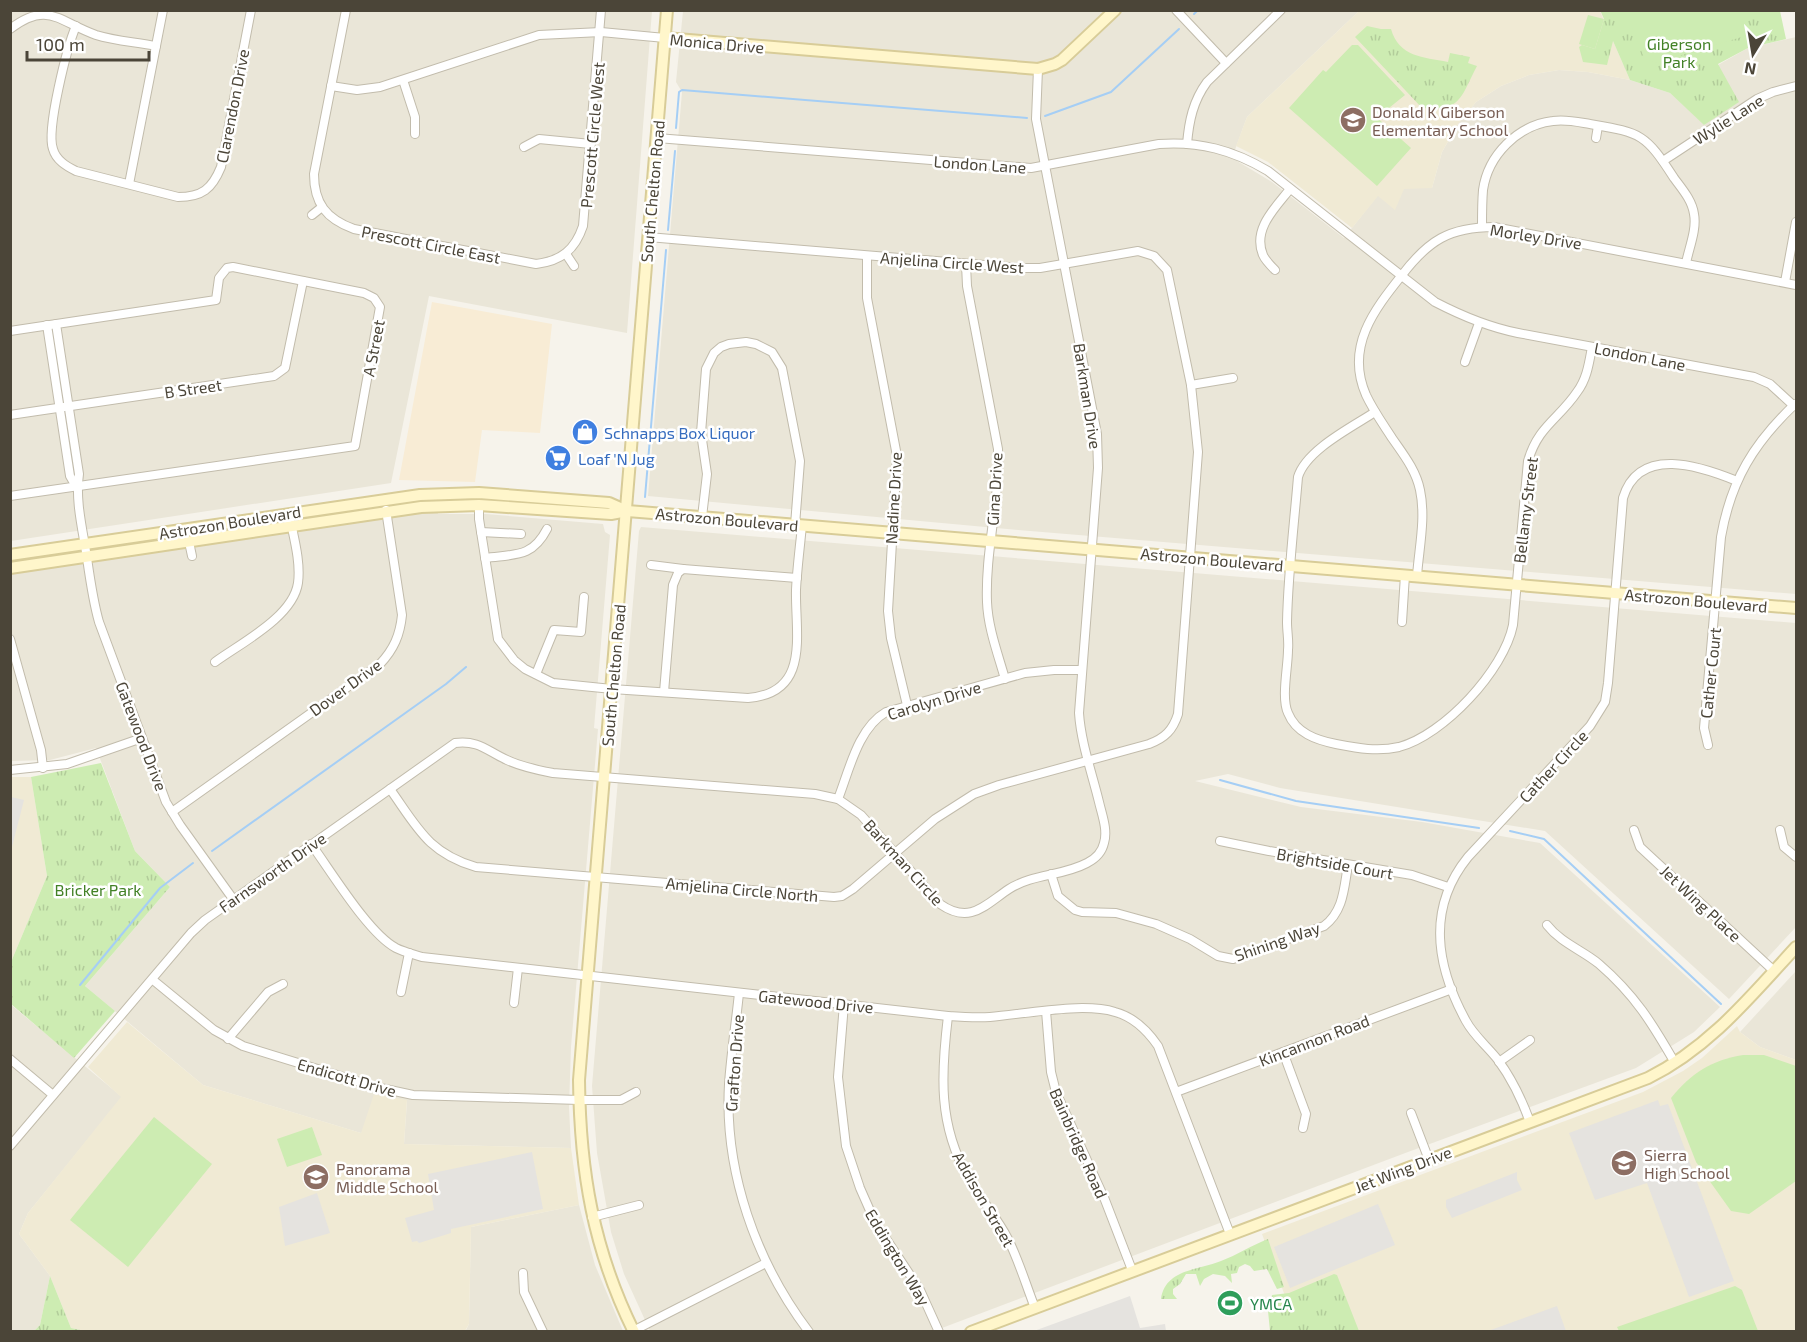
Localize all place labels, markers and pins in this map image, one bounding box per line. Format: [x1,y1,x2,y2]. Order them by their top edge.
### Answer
place label: Donald K Giberson Elementary School [1372,102,1508,139]
school or university icon: Donald K Giberson Elementary School [1338,105,1368,135]
shop icon: Schnapps Box Liquor [570,417,600,447]
place label: Schnapps Box Liquor [604,423,756,442]
supermarket icon: Loaf 'N Jug [543,443,573,473]
place label: Loaf 'N Jug [578,449,655,468]
place label: Sierra High School [1644,1145,1730,1182]
school or university icon: Sierra High School [1609,1148,1639,1178]
place label: Panorama Middle School [336,1159,439,1196]
school or university icon: Panorama Middle School [301,1162,331,1192]
sports icon: YMCA [1215,1288,1245,1318]
place label: YMCA [1250,1294,1292,1313]

